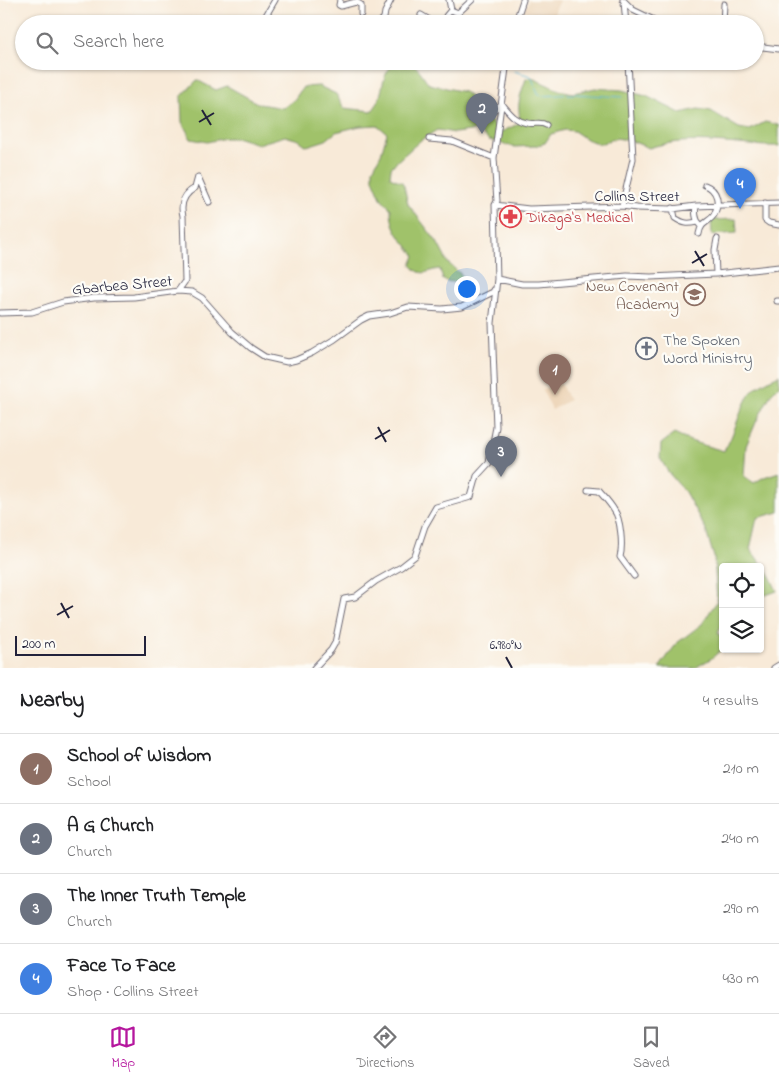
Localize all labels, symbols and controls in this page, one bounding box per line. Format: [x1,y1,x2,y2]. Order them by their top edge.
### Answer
search box [15,15,764,70]
icon: search [33,29,61,57]
text: Search here [73,29,164,56]
pin: 2 [466,93,498,134]
pin: 4 [724,168,756,209]
street label: Collins Street [594,185,680,209]
pharmacy icon: Dikaga's Medical [498,204,522,228]
place label: Dikaga's Medical [525,206,633,230]
street label: Gbarbea Street [71,270,174,302]
place label: New Covenant Academy [586,275,680,317]
your location [454,276,480,302]
school or university icon: New Covenant Academy [683,282,707,306]
place label: The Spoken Word Ministry [663,329,753,371]
church icon: The Spoken Word Ministry [635,336,659,360]
pin: 1 [539,354,571,395]
pin: 3 [485,436,517,477]
map controls [719,563,764,653]
button: locate [719,563,764,608]
button: layers [719,608,764,653]
scale bar [15,633,146,656]
text: 200 m [22,634,55,655]
text: 6.980°N [490,637,522,655]
text: Nearby [20,686,84,716]
text: 4 results [703,689,759,713]
text: School of Wisdom [67,743,211,770]
text: 1 [33,757,39,781]
text: 210 m [723,757,759,781]
text: School [67,770,111,794]
text: A G Church [67,813,154,840]
text: 2 [32,827,40,851]
text: 240 m [721,827,759,851]
text: Church [67,840,112,864]
text: The Inner Truth Temple [67,883,246,910]
text: 3 [33,897,39,921]
text: 290 m [723,897,759,921]
text: Church [67,910,112,934]
text: Face To Face [67,953,176,980]
text: 4 [33,967,39,991]
text: 430 m [722,967,759,991]
text: Shop · Collins Street [67,980,199,1004]
tab: Map [109,1023,137,1074]
tab: Directions [356,1023,414,1074]
tab: Saved [633,1023,670,1074]

